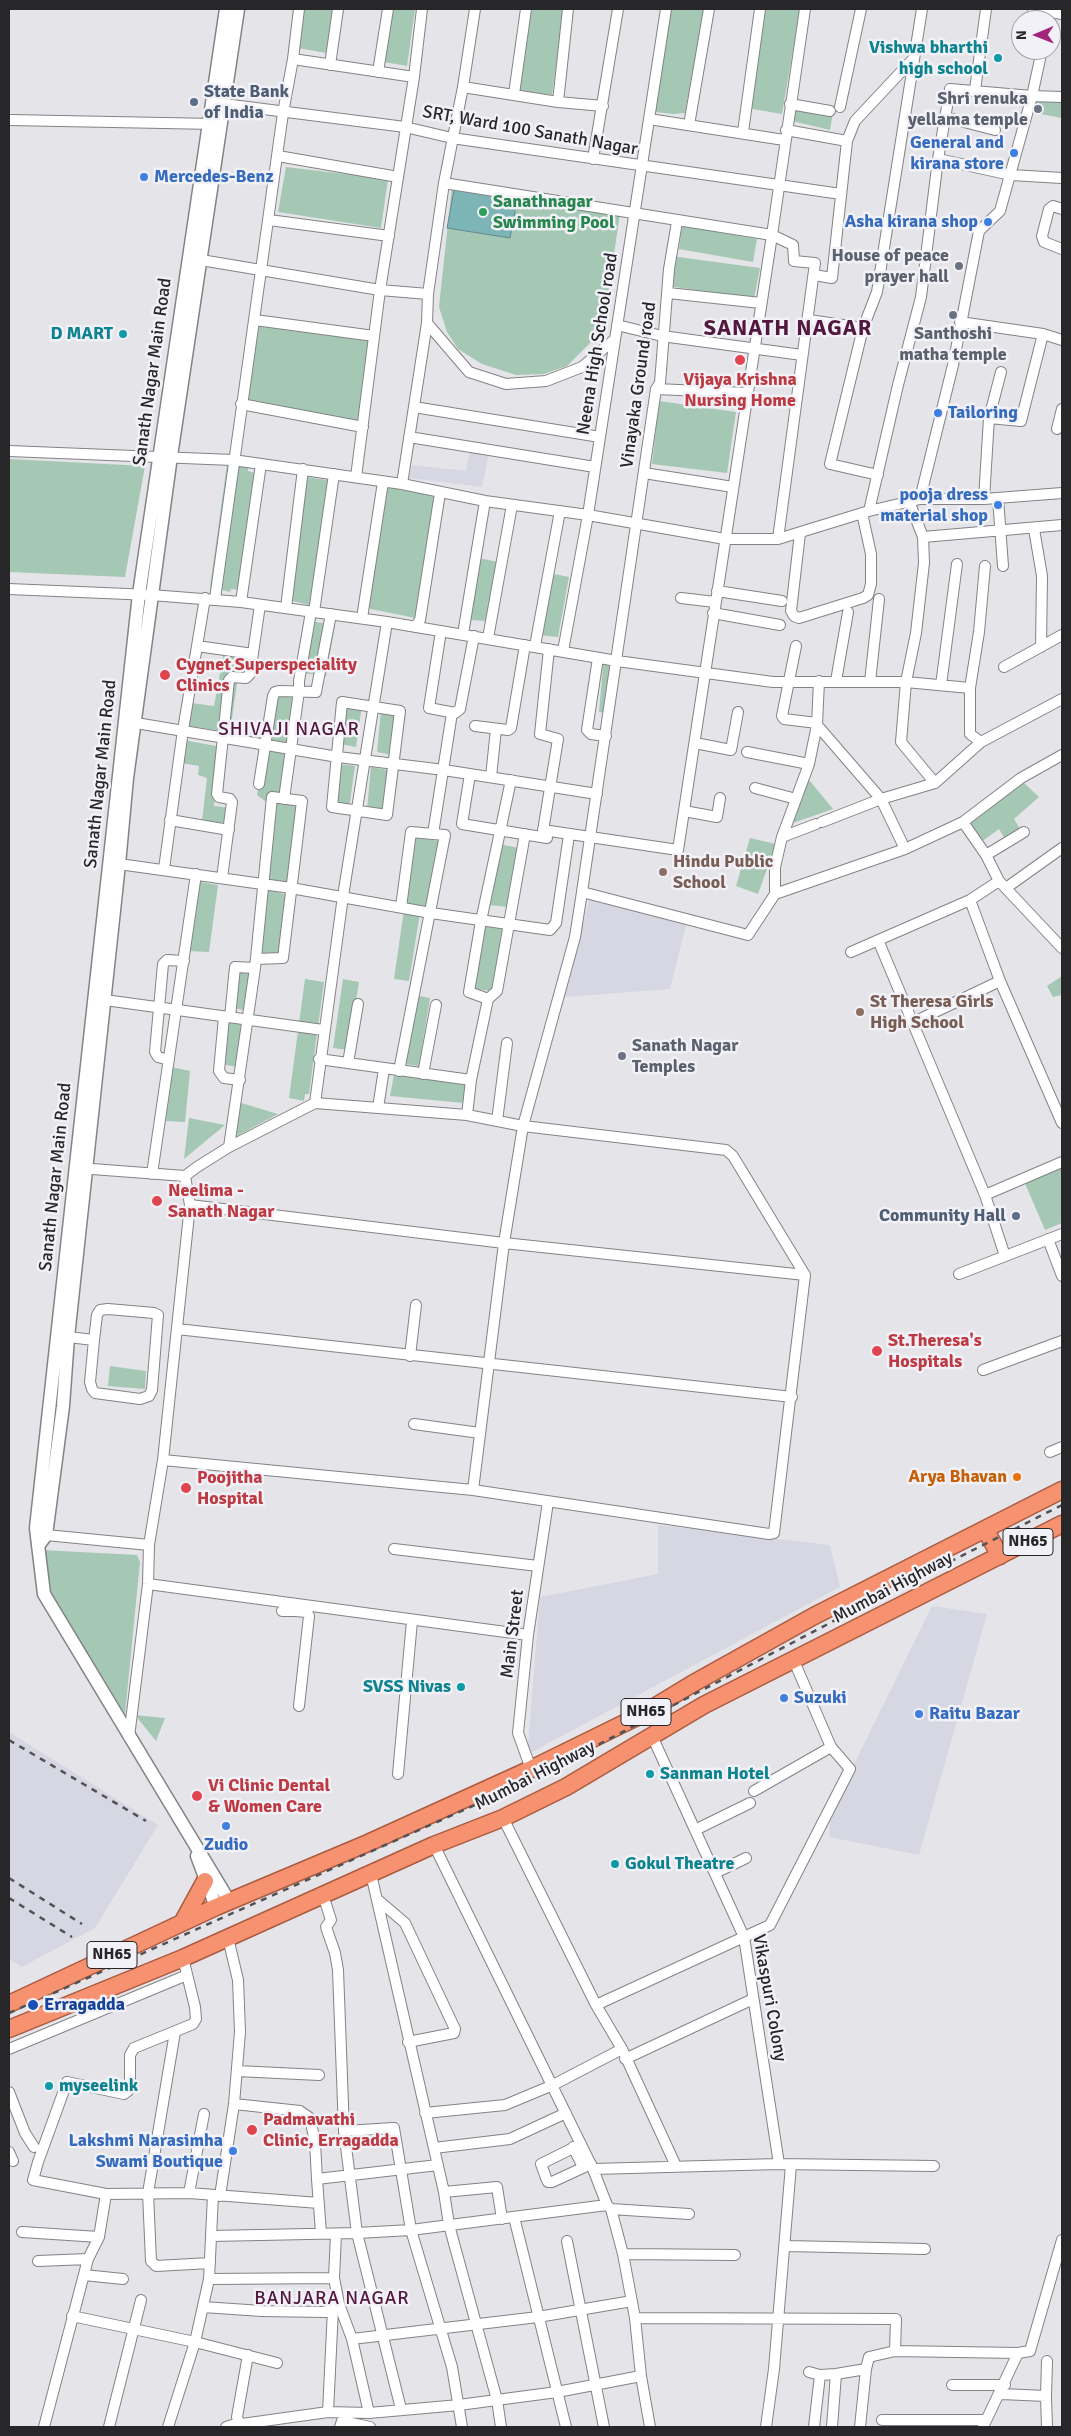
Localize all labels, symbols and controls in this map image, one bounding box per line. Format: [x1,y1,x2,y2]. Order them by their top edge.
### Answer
north arrow [1011,10,1061,60]
text: N [1013,30,1030,40]
place label: Vishwa bharthi high school [869,37,988,80]
marker: Vishwa bharthi high school [992,52,1004,64]
place label: State Bank of India [204,81,289,124]
place label: Shri renuka yellama temple [908,88,1028,130]
marker: State Bank of India [188,96,200,108]
street label: SRT, Ward 100 Sanath Nagar [421,101,639,161]
marker: Shri renuka yellama temple [1032,103,1044,115]
place label: General and kirana store [910,132,1004,174]
marker: General and kirana store [1008,147,1020,159]
place label: Mercedes-Benz [154,166,273,188]
marker: Mercedes-Benz [138,171,150,183]
place label: Sanathnagar Swimming Pool [493,191,615,233]
marker: Sanathnagar Swimming Pool [477,206,489,218]
place label: Asha kirana shop [845,211,978,233]
marker: Asha kirana shop [982,216,994,228]
place label: House of peace prayer hall [832,245,949,288]
street label: Neena High School road [573,251,623,437]
marker: House of peace prayer hall [953,260,965,272]
street label: Sanath Nagar Main Road [129,277,177,467]
street label: Vinayaka Ground road [617,300,661,470]
marker: Santhoshi matha temple [947,309,959,321]
district label: SANATH NAGAR [702,316,874,342]
place label: D MART [50,323,113,345]
place label: Santhoshi matha temple [899,323,1007,366]
marker: D MART [117,328,129,340]
marker: Vijaya Krishna Nursing Home [733,353,747,367]
place label: Vijaya Krishna Nursing Home [683,369,797,412]
place label: Tailoring [948,402,1018,424]
marker: Tailoring [932,407,944,419]
place label: pooja dress material shop [880,484,988,526]
marker: pooja dress material shop [992,499,1004,511]
place label: Cygnet Superspeciality Clinics [176,654,357,696]
marker: Cygnet Superspeciality Clinics [158,668,172,682]
street label: Sanath Nagar Main Road [80,679,122,869]
district label: SHIVAJI NAGAR [217,719,361,741]
place label: Hindu Public School [673,851,773,894]
marker: Hindu Public School [657,866,669,878]
place label: St Theresa Girls High School [870,991,993,1034]
marker: St Theresa Girls High School [854,1006,866,1018]
place label: Sanath Nagar Temples [632,1035,738,1078]
marker: Sanath Nagar Temples [616,1050,628,1062]
street label: Sanath Nagar Main Road [35,1082,77,1272]
place label: Neelima - Sanath Nagar [168,1180,274,1222]
marker: Neelima - Sanath Nagar [150,1194,164,1208]
place label: Community Hall [879,1205,1006,1227]
marker: Community Hall [1010,1210,1022,1222]
place label: St.Theresa's Hospitals [888,1330,982,1372]
marker: St.Theresa's Hospitals [870,1344,884,1358]
place label: Arya Bhavan [908,1466,1007,1488]
place label: Poojitha Hospital [197,1467,263,1510]
marker: Arya Bhavan [1011,1471,1023,1483]
marker: Poojitha Hospital [179,1481,193,1495]
road number: NH65 [1003,1528,1053,1555]
street label: Mumbai Highway [829,1547,957,1629]
street label: Main Street [497,1588,529,1680]
place label: SVSS Nivas [363,1676,451,1698]
marker: SVSS Nivas [455,1681,467,1693]
place label: Suzuki [794,1687,847,1709]
marker: Suzuki [778,1692,790,1704]
road number: NH65 [621,1698,671,1725]
place label: Raitu Bazar [929,1703,1020,1725]
marker: Raitu Bazar [913,1708,925,1720]
street label: Mumbai Highway [471,1736,599,1816]
place label: Sanman Hotel [660,1763,770,1785]
marker: Sanman Hotel [644,1768,656,1780]
place label: Vi Clinic Dental & Women Care [208,1775,330,1818]
marker: Vi Clinic Dental & Women Care [190,1789,204,1803]
marker: Zudio [220,1820,232,1832]
place label: Zudio [204,1834,248,1856]
place label: Gokul Theatre [625,1853,734,1875]
marker: Gokul Theatre [609,1858,621,1870]
street label: Vikaspuri Colony [747,1933,791,2063]
road number: NH65 [87,1942,137,1968]
place label: Erragadda [44,1994,125,2016]
marker: Erragadda [26,1998,40,2012]
place label: myseelink [59,2075,138,2097]
marker: myseelink [43,2080,55,2092]
place label: Padmavathi Clinic, Erragadda [263,2109,399,2152]
marker: Padmavathi Clinic, Erragadda [245,2123,259,2137]
place label: Lakshmi Narasimha Swami Boutique [68,2130,223,2172]
marker: Lakshmi Narasimha Swami Boutique [227,2145,239,2157]
district label: BANJARA NAGAR [253,2288,411,2310]

